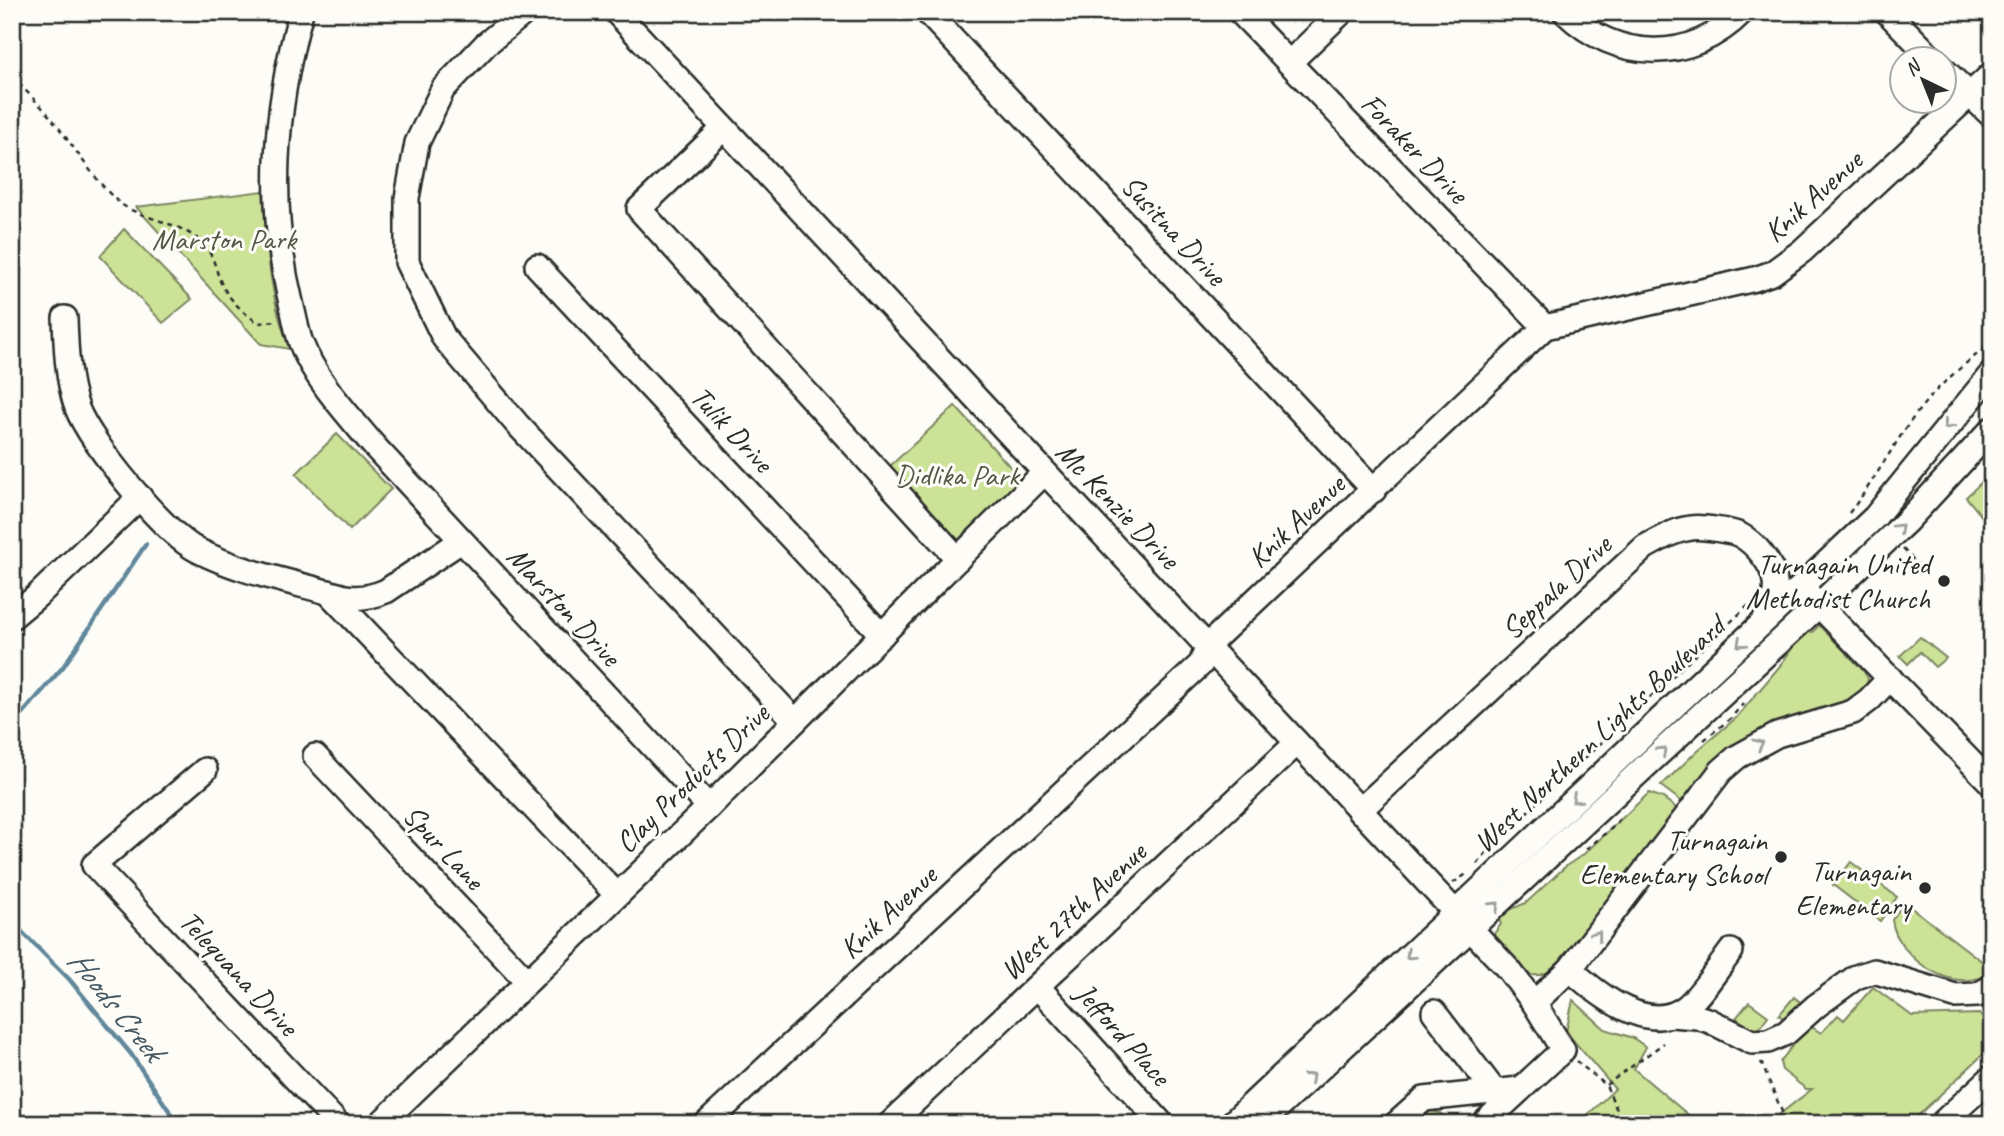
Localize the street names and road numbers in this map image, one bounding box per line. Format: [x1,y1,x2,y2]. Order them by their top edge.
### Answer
street label: Foraker Drive [1353,85,1479,213]
street label: Knik Avenue [1756,140,1872,250]
street label: Susitna Drive [1113,167,1236,295]
street label: Tulik Drive [682,378,783,482]
street label: Mc Kenzie Drive [1048,433,1190,578]
street label: Knik Avenue [1239,465,1355,576]
street label: Seppala Drive [1493,525,1621,648]
street label: Marston Drive [499,538,631,676]
street label: West Northern Lights Boulevard [1465,605,1736,860]
street label: Clay Products Drive [607,693,779,861]
street label: Spur Lane [395,796,494,899]
street label: West 27th Avenue [992,832,1156,988]
street label: Knik Avenue [831,856,947,967]
street label: Telequana Drive [171,902,308,1045]
street label: Jefford Place [1065,973,1181,1095]

